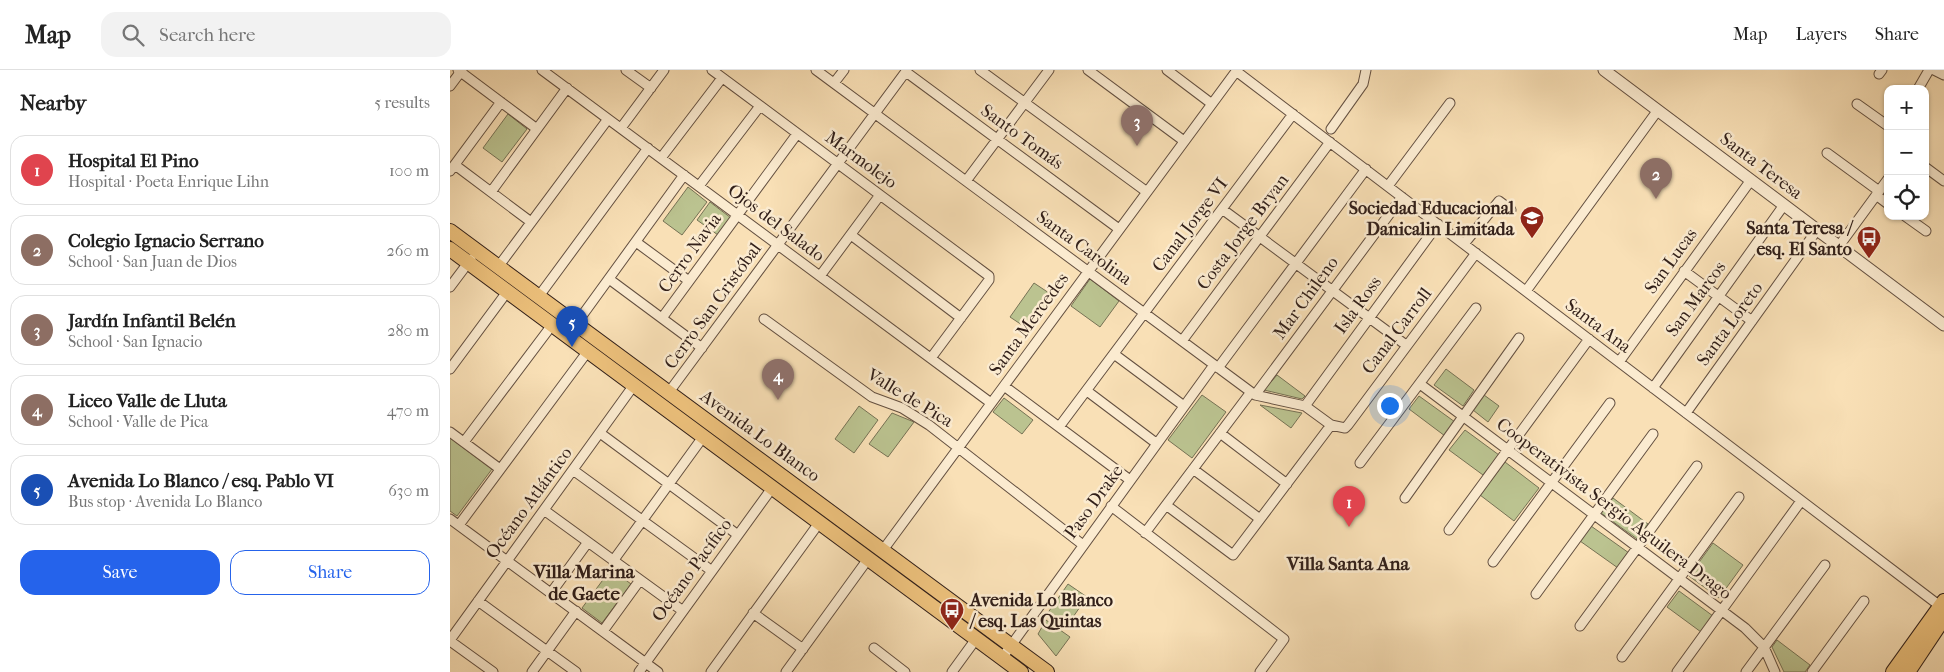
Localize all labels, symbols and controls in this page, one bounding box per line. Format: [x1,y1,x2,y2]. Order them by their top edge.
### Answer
search box [101,12,451,57]
text: Map [25,21,71,49]
icon: search [119,21,147,49]
text: Search here [159,24,255,46]
text: Map [1733,24,1767,45]
text: Layers [1795,24,1847,45]
text: Share [1875,24,1919,45]
map controls [1884,85,1929,220]
button: + [1884,85,1929,130]
text: Nearby [20,91,86,115]
text: 5 results [374,93,430,112]
street label: Santo Tomás [977,100,1068,174]
pin: 3 [1121,105,1153,146]
street label: Marmolejo [821,127,901,193]
street label: Santa Teresa [1716,128,1807,204]
button: − [1884,130,1929,175]
text: Hospital El Pino [68,150,199,172]
pin: 2 [1640,158,1672,199]
text: 1 [34,161,40,180]
text: 100 m [389,161,429,180]
street label: Costa Jorge Bryan [1193,170,1294,294]
text: Hospital · Poeta Enrique Lihn [68,172,269,191]
street label: Canal Jorge VI [1148,174,1232,276]
button: locate [1884,175,1929,220]
street label: Ojos del Salado [723,180,829,266]
place label: Sociedad Educacional Danicalin Limitada [1349,198,1515,240]
school or university icon: Sociedad Educacional Danicalin Limitada [1519,205,1545,239]
street label: Santa Carolina [1032,206,1136,290]
street label: Cerro Navia [654,209,726,297]
place label: Santa Teresa / esq. El Santo [1746,218,1855,260]
street label: San Lucas [1640,224,1702,298]
bus stop icon: Santa Teresa / esq. El Santo [1856,225,1882,259]
text: Colegio Ignacio Serrano [68,230,264,252]
street label: Cerro San Cristóbal [660,239,766,373]
text: 2 [33,241,41,260]
text: 260 m [387,241,429,260]
text: School · San Juan de Dios [68,252,237,271]
street label: Mar Chileno [1269,253,1343,343]
street label: San Marcos [1662,257,1731,341]
street label: Santa Mercedes [985,268,1073,379]
street label: Isla Ross [1330,272,1386,338]
street label: Santa Loreto [1693,278,1767,370]
street label: Canal Carroll [1358,284,1436,378]
street label: Santa Ana [1561,294,1636,358]
pin: 5 [556,306,588,347]
text: Jardín Infantil Belén [68,310,236,332]
text: 3 [34,321,40,340]
text: 280 m [387,321,429,340]
text: School · San Ignacio [68,332,202,351]
pin: 4 [762,359,794,400]
street label: Valle de Pica [862,364,957,432]
street label: Avenida Lo Blanco [695,385,824,486]
text: Liceo Valle de Lluta [68,390,227,412]
your location [1377,393,1403,419]
text: 4 [32,401,42,420]
text: 470 m [387,401,429,420]
text: School · Valle de Pica [68,412,208,431]
street label: Cooperativista Sergio Aguilera Drago [1492,414,1736,604]
street label: Océano Atlántico [481,443,577,563]
street label: Paso Drake [1060,461,1128,543]
text: Avenida Lo Blanco / esq. Pablo VI [68,470,334,492]
text: 5 [34,481,40,500]
text: 630 m [388,481,429,500]
pin: 1 [1333,486,1365,527]
text: Bus stop · Avenida Lo Blanco [68,492,262,511]
street label: Océano Pacífico [648,514,736,626]
button: Save [20,550,220,595]
button: Share [230,550,430,595]
district label: Villa Santa Ana [1286,553,1410,575]
district label: Villa Marina de Gaete [533,561,636,605]
place label: Avenida Lo Blanco / esq. Las Quintas [969,590,1113,632]
bus stop icon: Avenida Lo Blanco / esq. Las Quintas [939,597,965,631]

